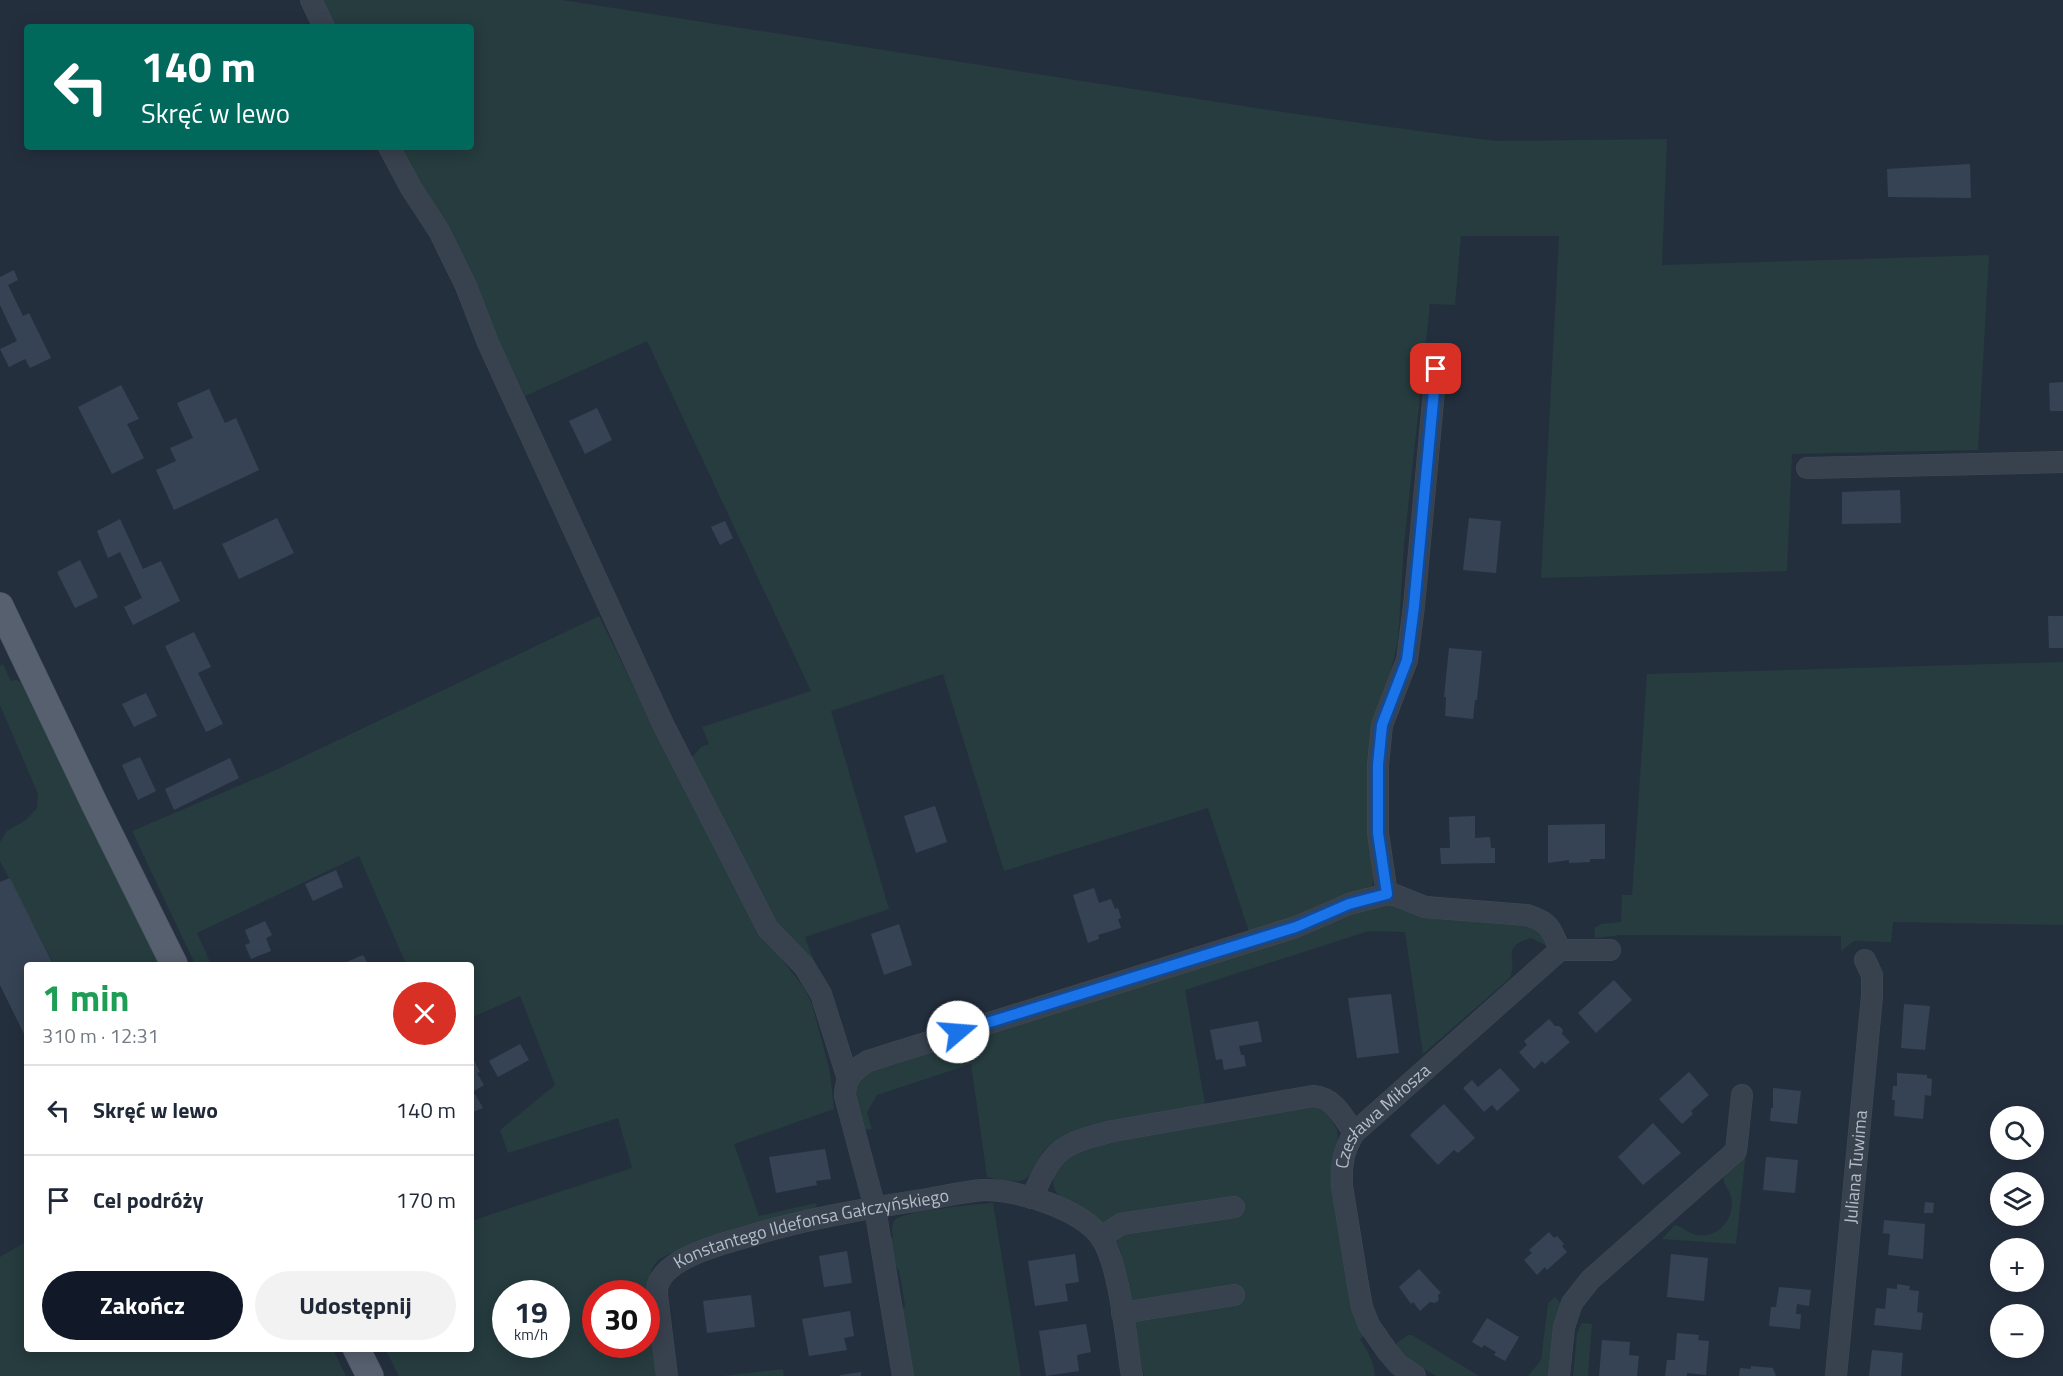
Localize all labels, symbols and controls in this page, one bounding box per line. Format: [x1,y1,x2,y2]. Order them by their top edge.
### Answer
text: 140 m [141,34,256,98]
icon: left [42,48,120,126]
text: Skręć w lewo [141,92,290,133]
pin [1410,343,1461,394]
icon: arrive [1419,352,1452,385]
text: 1 min [42,970,129,1025]
button: close [393,982,456,1045]
position arrow [926,1000,990,1064]
text: 310 m · 12:31 [42,1020,159,1051]
street label: Czesława Miłosza [1328,1057,1436,1170]
text: Skręć w lewo [93,1093,218,1127]
text: 140 m [396,1093,456,1127]
icon: left [42,1094,75,1127]
map controls [1990,1106,2044,1358]
button: search [1990,1106,2044,1160]
street label: Juliana Tuwima [1837,1109,1874,1225]
button: layers [1990,1172,2044,1226]
street label: Konstantego Ildefonsa Gałczyńskiego [668,1181,951,1275]
text: Cel podróży [93,1183,203,1217]
text: 170 m [396,1183,456,1217]
icon: arrive [42,1184,75,1217]
button: + [1990,1238,2044,1292]
button: Zakończ [42,1271,243,1340]
button: Udostępnij [255,1271,456,1340]
speed limit sign: 30 [582,1280,660,1358]
text: 19 [514,1289,548,1335]
button: − [1990,1304,2044,1358]
text: km/h [514,1323,548,1346]

